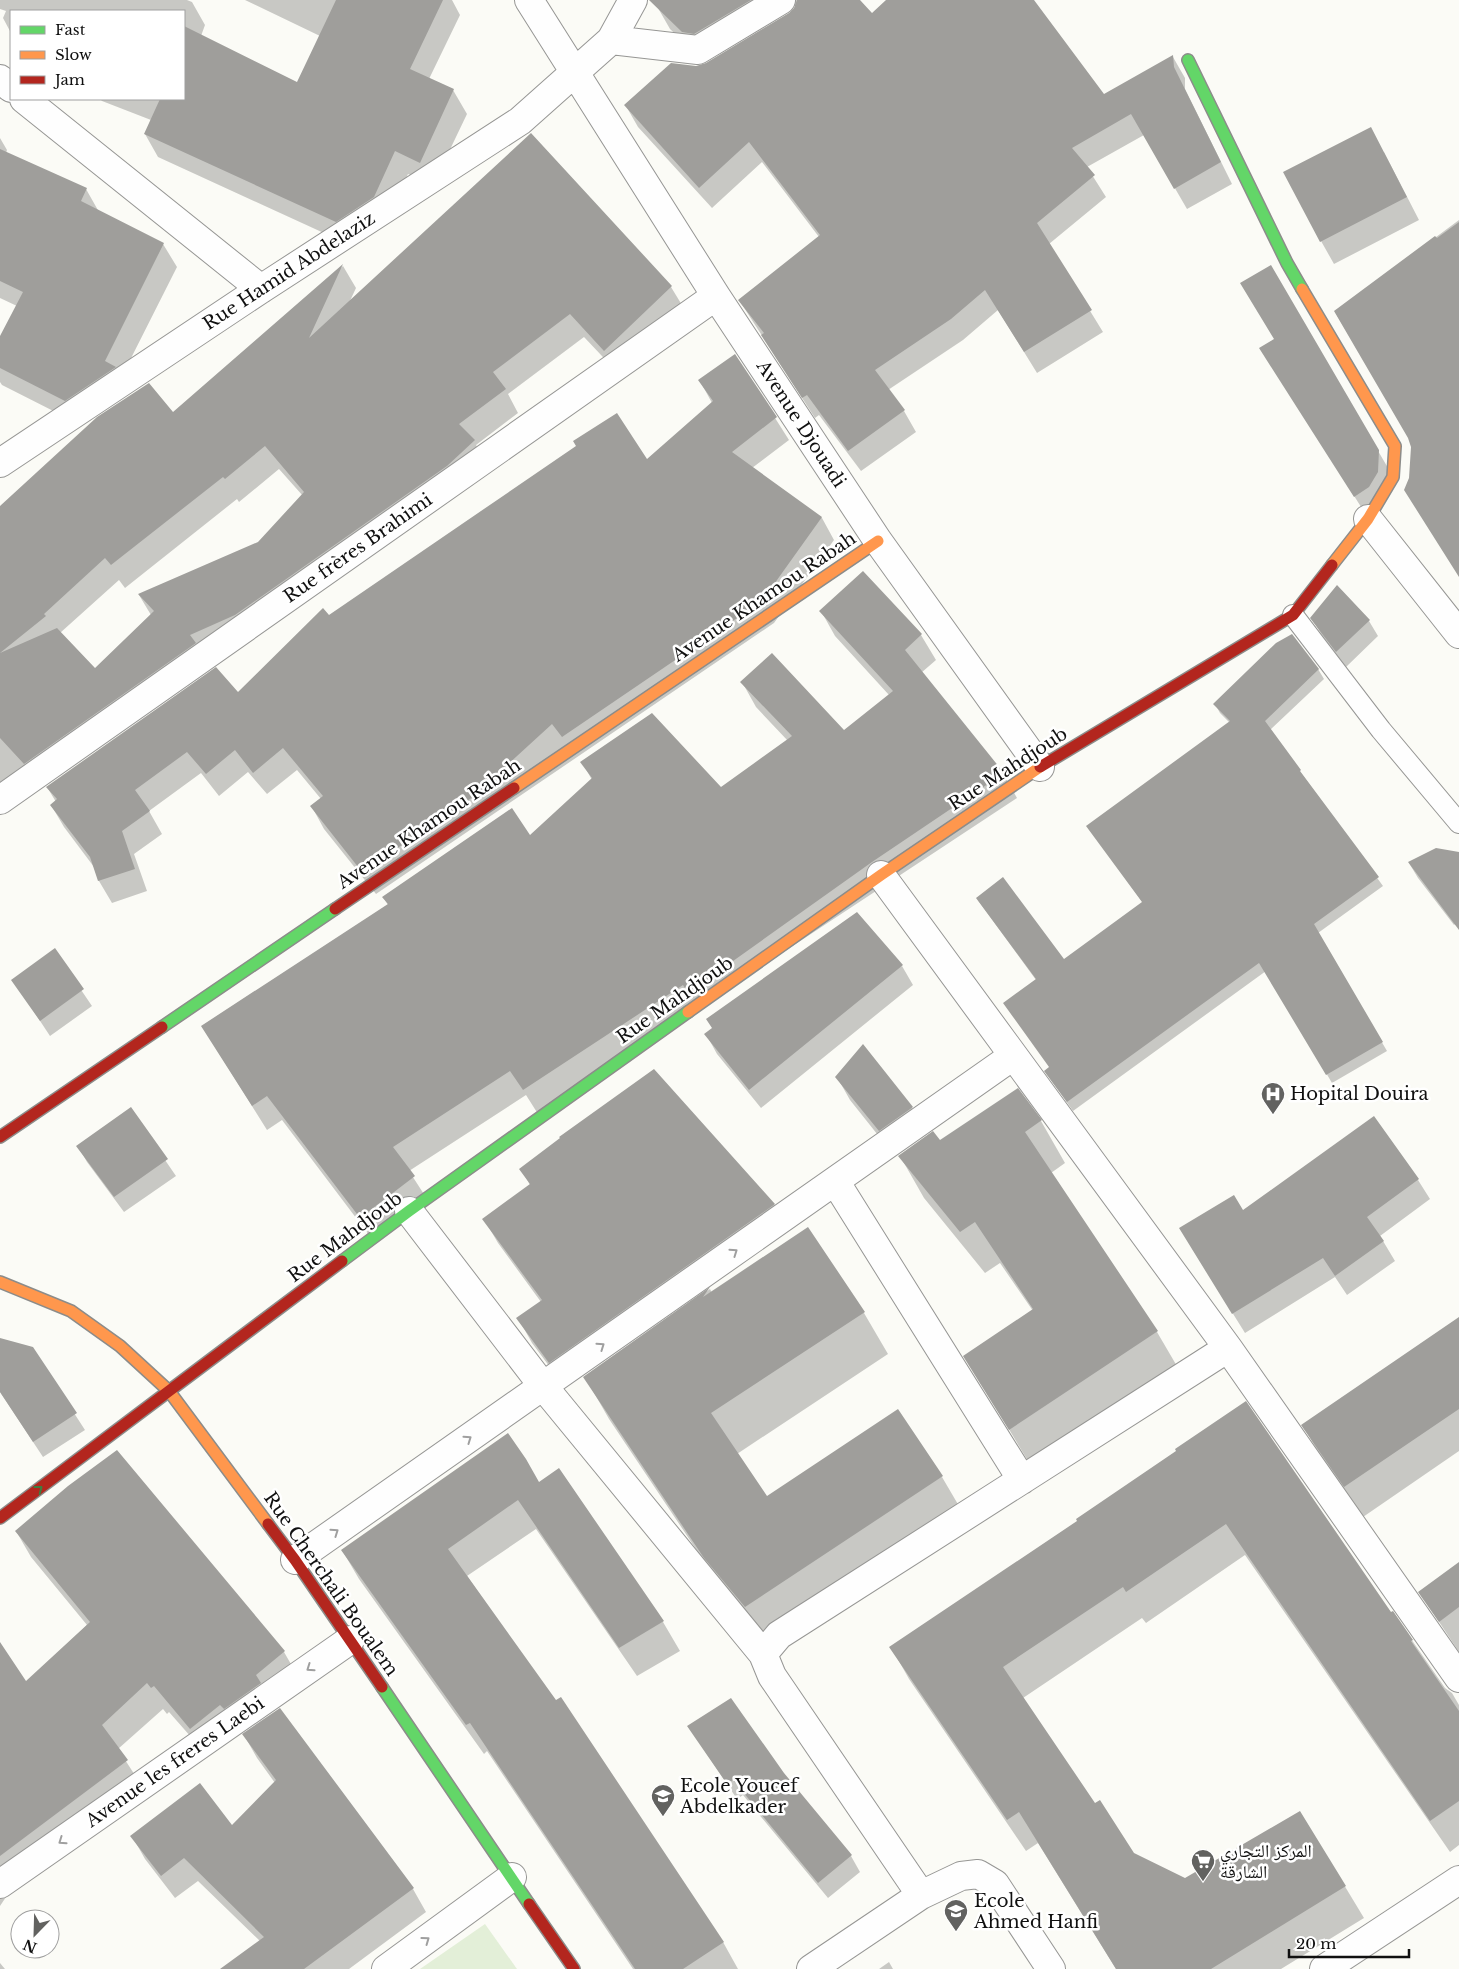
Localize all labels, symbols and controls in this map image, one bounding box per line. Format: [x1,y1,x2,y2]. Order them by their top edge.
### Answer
legend [10,10,185,100]
text: Fast [55,20,86,39]
text: Slow [55,45,92,64]
text: Jam [53,70,85,89]
street label: Rue Hamid Abdelaziz [199,207,379,335]
street label: Avenue Djouadi [751,355,850,492]
street label: Rue frères Brahimi [280,488,436,608]
street label: Avenue Khamou Rabah [667,527,860,667]
street label: Rue Mahdjoub [945,722,1071,816]
street label: Avenue Khamou Rabah [332,754,525,894]
street label: Rue Mahdjoub [613,952,737,1048]
hospital icon: Hopital Douira [1260,1081,1286,1115]
place label: Hopital Douira [1290,1083,1429,1105]
street label: Rue Mahdjoub [284,1187,406,1287]
one-way arrow [728,1249,738,1258]
one-way arrow [595,1343,605,1352]
one-way arrow [462,1436,472,1445]
one-way arrow [33,1486,43,1495]
street label: Rue Cherchali Boualem [259,1488,403,1680]
one-way arrow [329,1529,339,1538]
one-way arrow [306,1662,315,1671]
street label: Avenue les freres Laebi [81,1692,268,1833]
place label: Ecole Youcef Abdelkader [679,1775,800,1818]
school or university icon: Ecole Youcef Abdelkader [650,1783,676,1817]
one-way arrow [58,1835,68,1844]
place label: المركز التجاري الشارقة [1220,1840,1312,1883]
supermarket icon: المركز التجاري الشارقة [1190,1848,1216,1882]
place label: Ecole Ahmed Hanfi [973,1890,1098,1933]
school or university icon: Ecole Ahmed Hanfi [943,1898,969,1932]
north arrow [10,1909,60,1959]
scale bar [1289,1926,1409,1958]
text: 20 m [1296,1934,1336,1953]
text: N [20,1935,39,1957]
one-way arrow [420,1937,429,1946]

